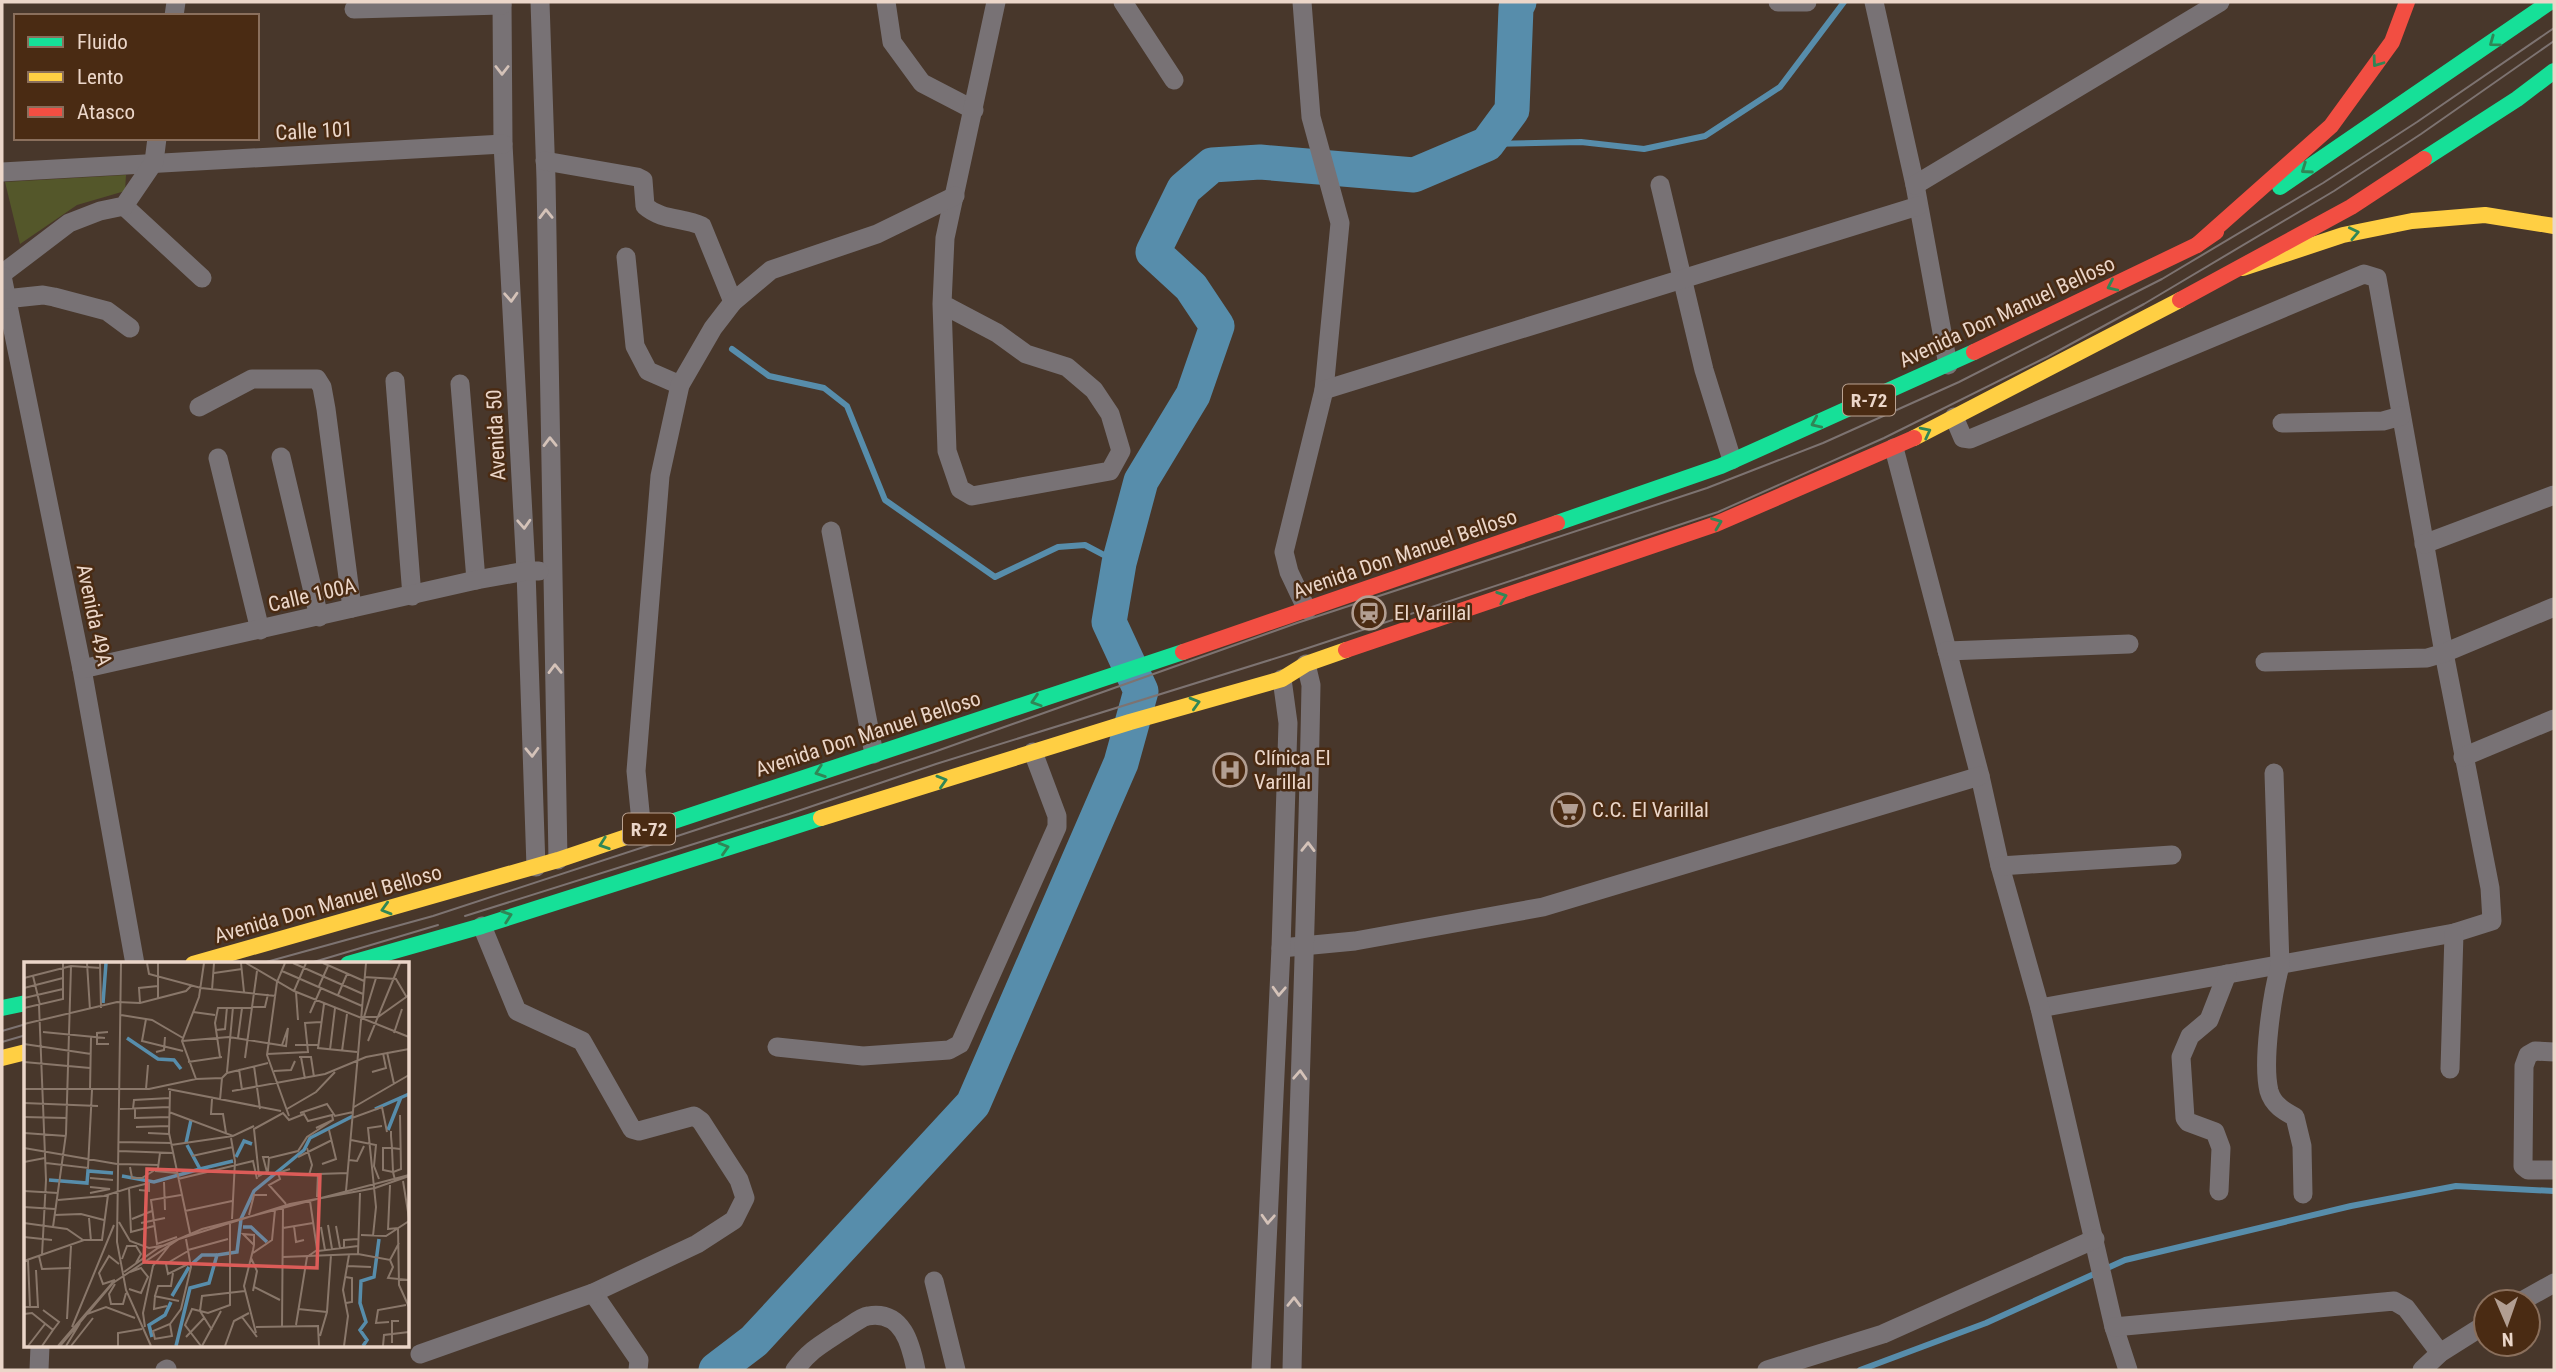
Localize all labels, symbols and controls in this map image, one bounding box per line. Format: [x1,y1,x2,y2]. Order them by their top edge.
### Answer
legend [14,14,259,140]
text: Fluido [77,30,128,54]
one-way arrow [2489,33,2502,46]
one-way arrow [2373,54,2385,67]
text: Lento [77,65,124,89]
one-way arrow [494,65,510,76]
text: Atasco [77,100,135,124]
street label: Calle 101 [275,117,353,145]
one-way arrow [2301,161,2314,173]
one-way arrow [539,209,554,220]
one-way arrow [2348,226,2360,241]
street label: Avenida Don Manuel Belloso [1895,251,2119,373]
one-way arrow [2107,278,2119,292]
one-way arrow [503,292,518,303]
road number: R-72 [1843,384,1895,416]
street label: Avenida 50 [482,389,510,481]
one-way arrow [1811,415,1823,429]
one-way arrow [1918,426,1931,440]
one-way arrow [543,436,558,447]
street label: Avenida Don Manuel Belloso [1290,504,1520,604]
one-way arrow [1711,518,1723,532]
one-way arrow [516,519,531,530]
street label: Avenida 49A [72,562,116,668]
street label: Calle 100A [266,573,358,617]
one-way arrow [1496,591,1508,605]
station icon: El Varillal [1350,594,1388,632]
place label: El Varillal [1394,601,1471,625]
one-way arrow [547,664,562,675]
street label: Avenida Don Manuel Belloso [752,686,984,782]
one-way arrow [1030,693,1043,707]
one-way arrow [1189,697,1201,712]
place label: Clínica El Varillal [1254,746,1331,794]
one-way arrow [525,747,540,758]
hospital icon: Clínica El Varillal [1211,751,1249,789]
one-way arrow [814,764,827,778]
one-way arrow [935,774,947,789]
supermarket icon: C.C. El Varillal [1549,791,1587,829]
place label: C.C. El Varillal [1592,798,1709,822]
road number: R-72 [623,814,675,844]
one-way arrow [599,836,611,850]
one-way arrow [718,842,730,857]
one-way arrow [1300,842,1316,852]
street label: Avenida Don Manuel Belloso [212,860,444,948]
one-way arrow [380,901,392,915]
one-way arrow [501,910,513,924]
inset map [24,962,410,1348]
one-way arrow [1272,986,1287,997]
one-way arrow [1292,1069,1307,1080]
one-way arrow [1261,1213,1276,1224]
north arrow [2472,1288,2542,1358]
one-way arrow [1286,1296,1302,1307]
text: N [2501,1328,2514,1351]

